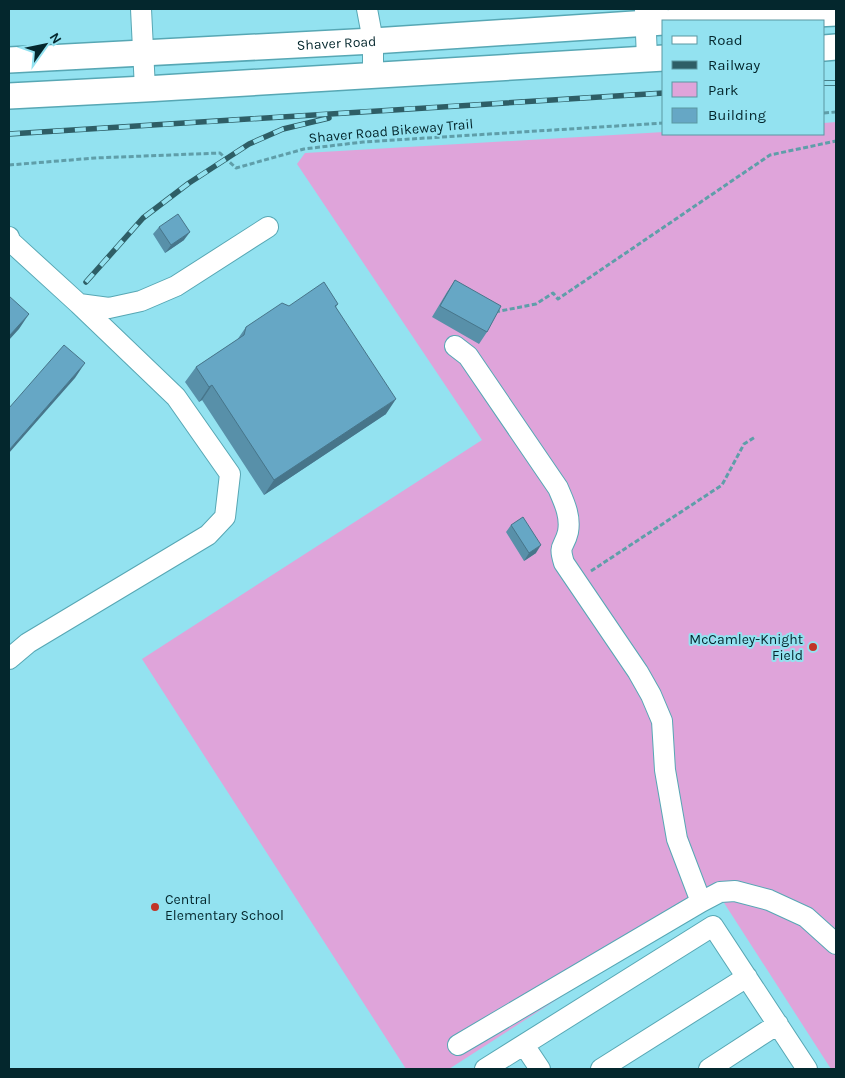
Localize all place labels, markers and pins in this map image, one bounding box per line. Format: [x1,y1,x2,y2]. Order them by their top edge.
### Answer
place label: McCamley-Knight Field [689,631,803,664]
marker: McCamley-Knight Field [807,641,819,653]
place label: Central Elementary School [165,891,284,924]
marker: Central Elementary School [149,901,161,913]

